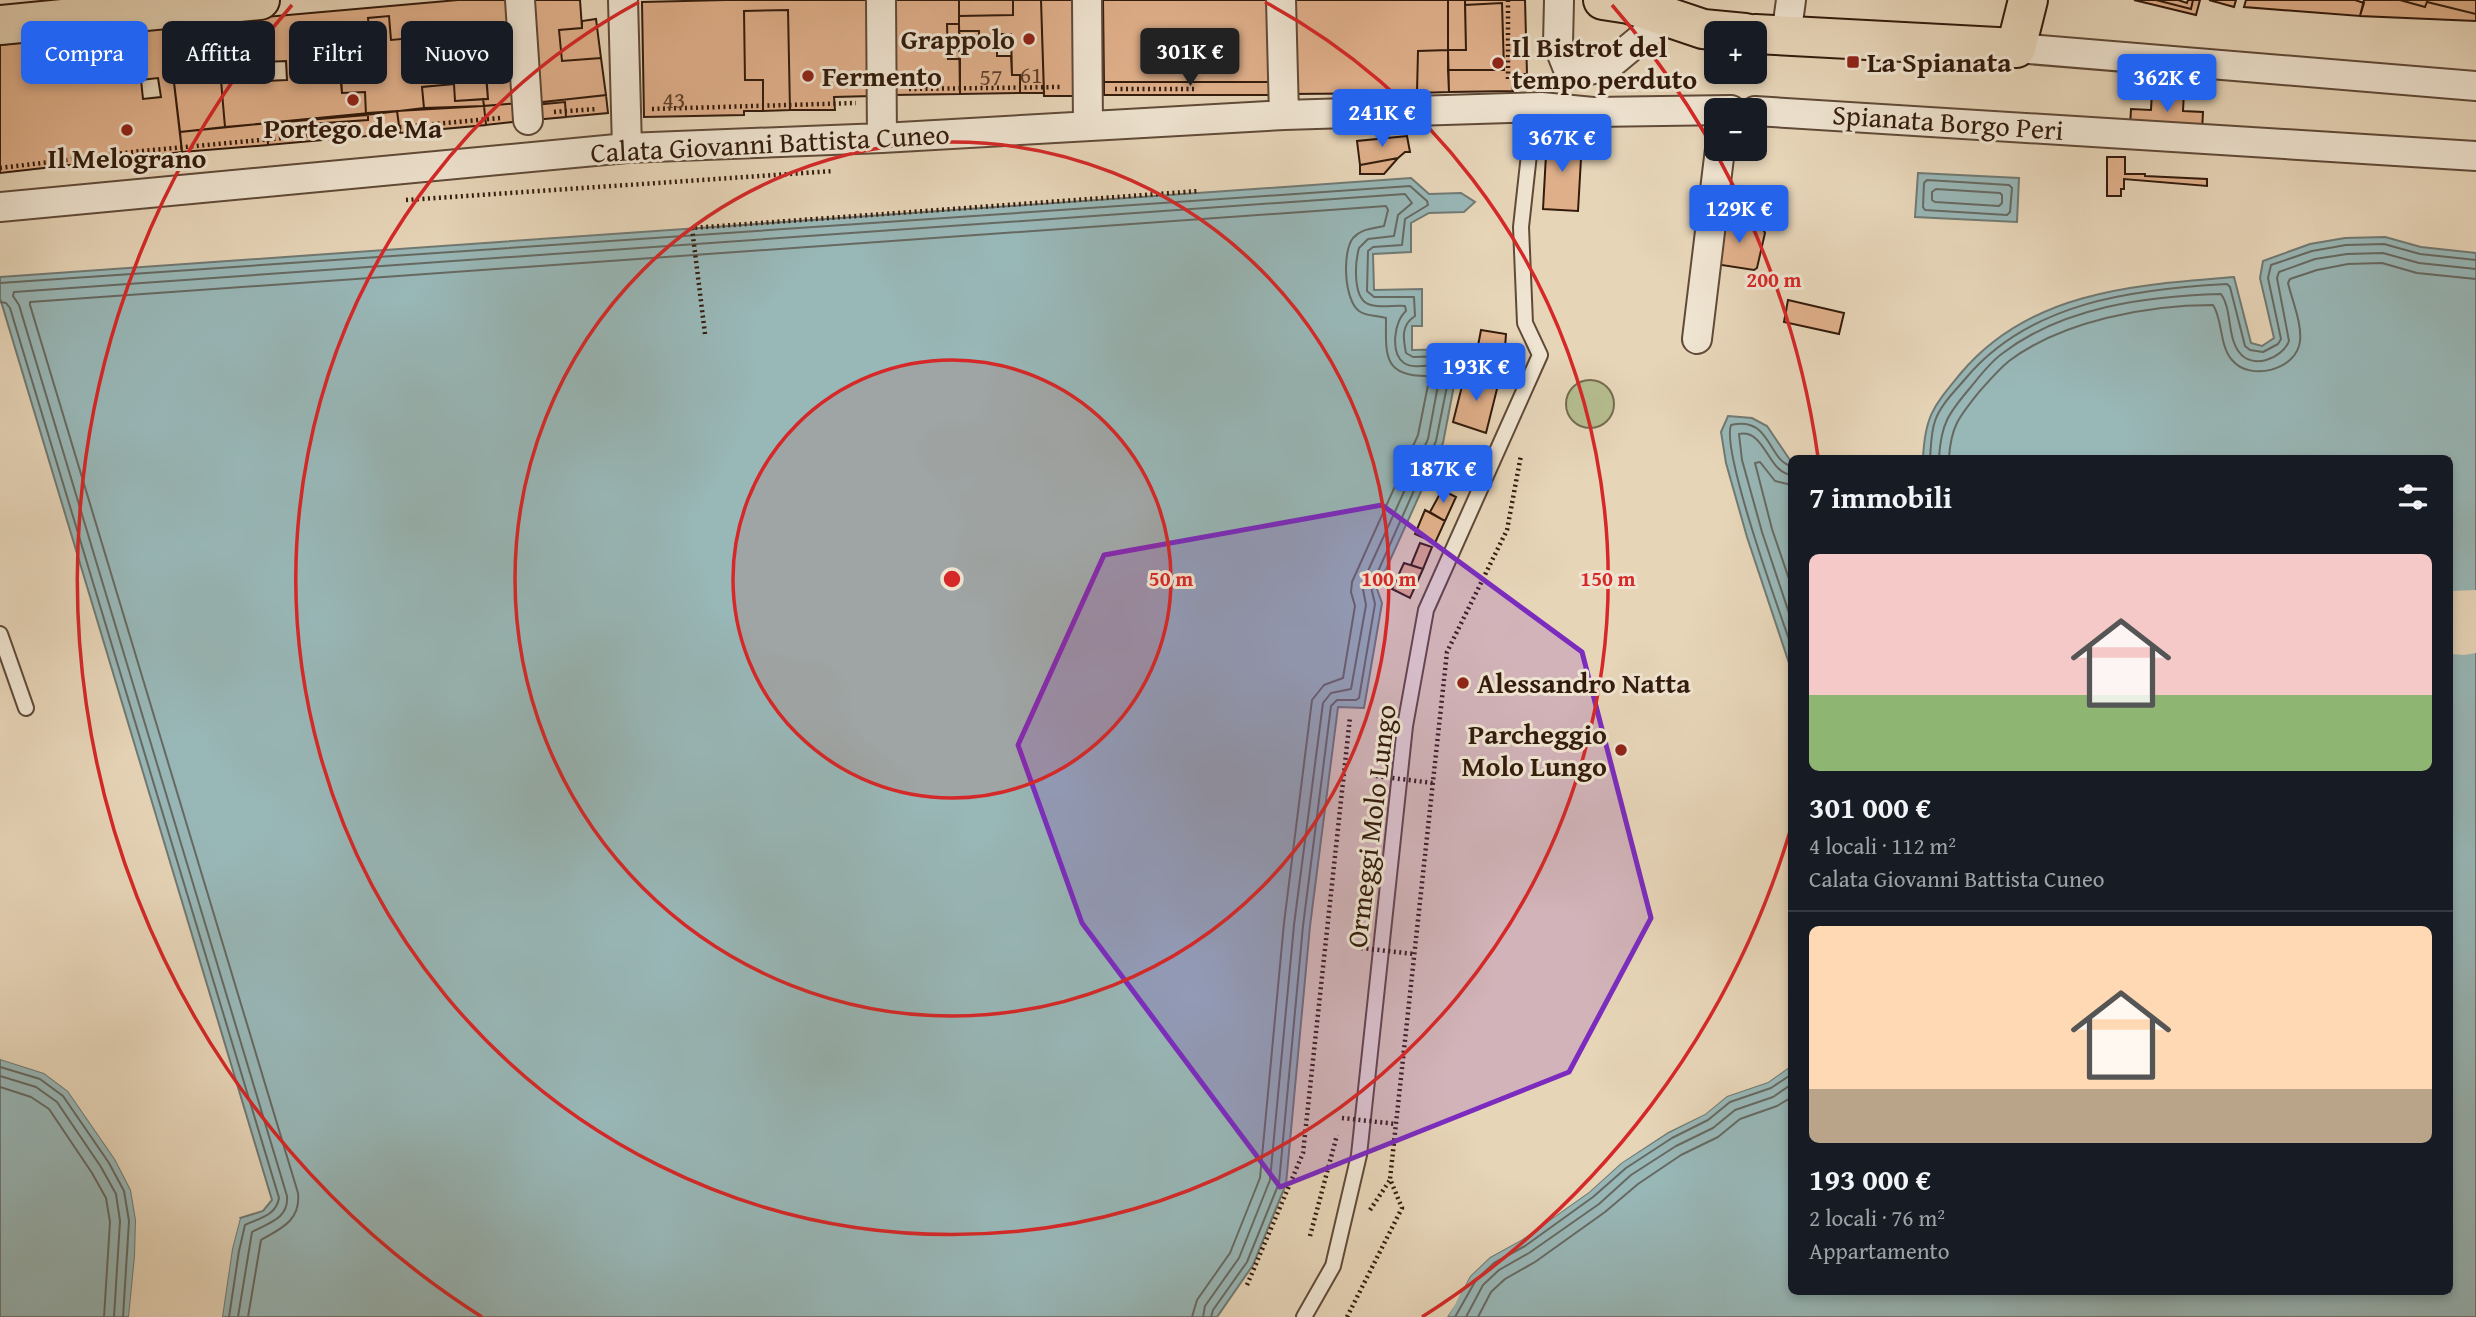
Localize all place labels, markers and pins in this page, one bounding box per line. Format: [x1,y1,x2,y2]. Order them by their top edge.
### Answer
place label: Grappolo [901,18,1015,59]
place label: Il Bistrot del tempo perduto [1512,26,1697,99]
pin: 301K € [1133,28,1247,88]
marker: Grappolo [1021,31,1037,47]
place label: La Spianata [1867,41,2012,82]
marker: La Spianata [1845,54,1861,70]
pin: 362K € [2110,54,2224,114]
place label: Fermento [822,55,942,96]
marker: Il Bistrot del tempo perduto [1490,55,1506,71]
marker: Fermento [800,68,816,84]
pin: 241K € [1325,90,1439,149]
marker: Portego de Ma [345,92,361,108]
place label: Portego de Ma [264,107,443,148]
pin: 367K € [1505,114,1619,174]
marker: Il Melograno [119,122,135,138]
place label: Il Melograno [48,137,207,178]
pin: 129K € [1682,186,1796,245]
pin: 193K € [1419,344,1533,403]
pin: 187K € [1386,446,1500,505]
centre of rings [940,567,964,591]
place label: Alessandro Natta [1477,662,1691,703]
marker: Alessandro Natta [1455,675,1471,691]
place label: Parcheggio Molo Lungo [1461,713,1607,786]
marker: Parcheggio Molo Lungo [1613,742,1629,758]

